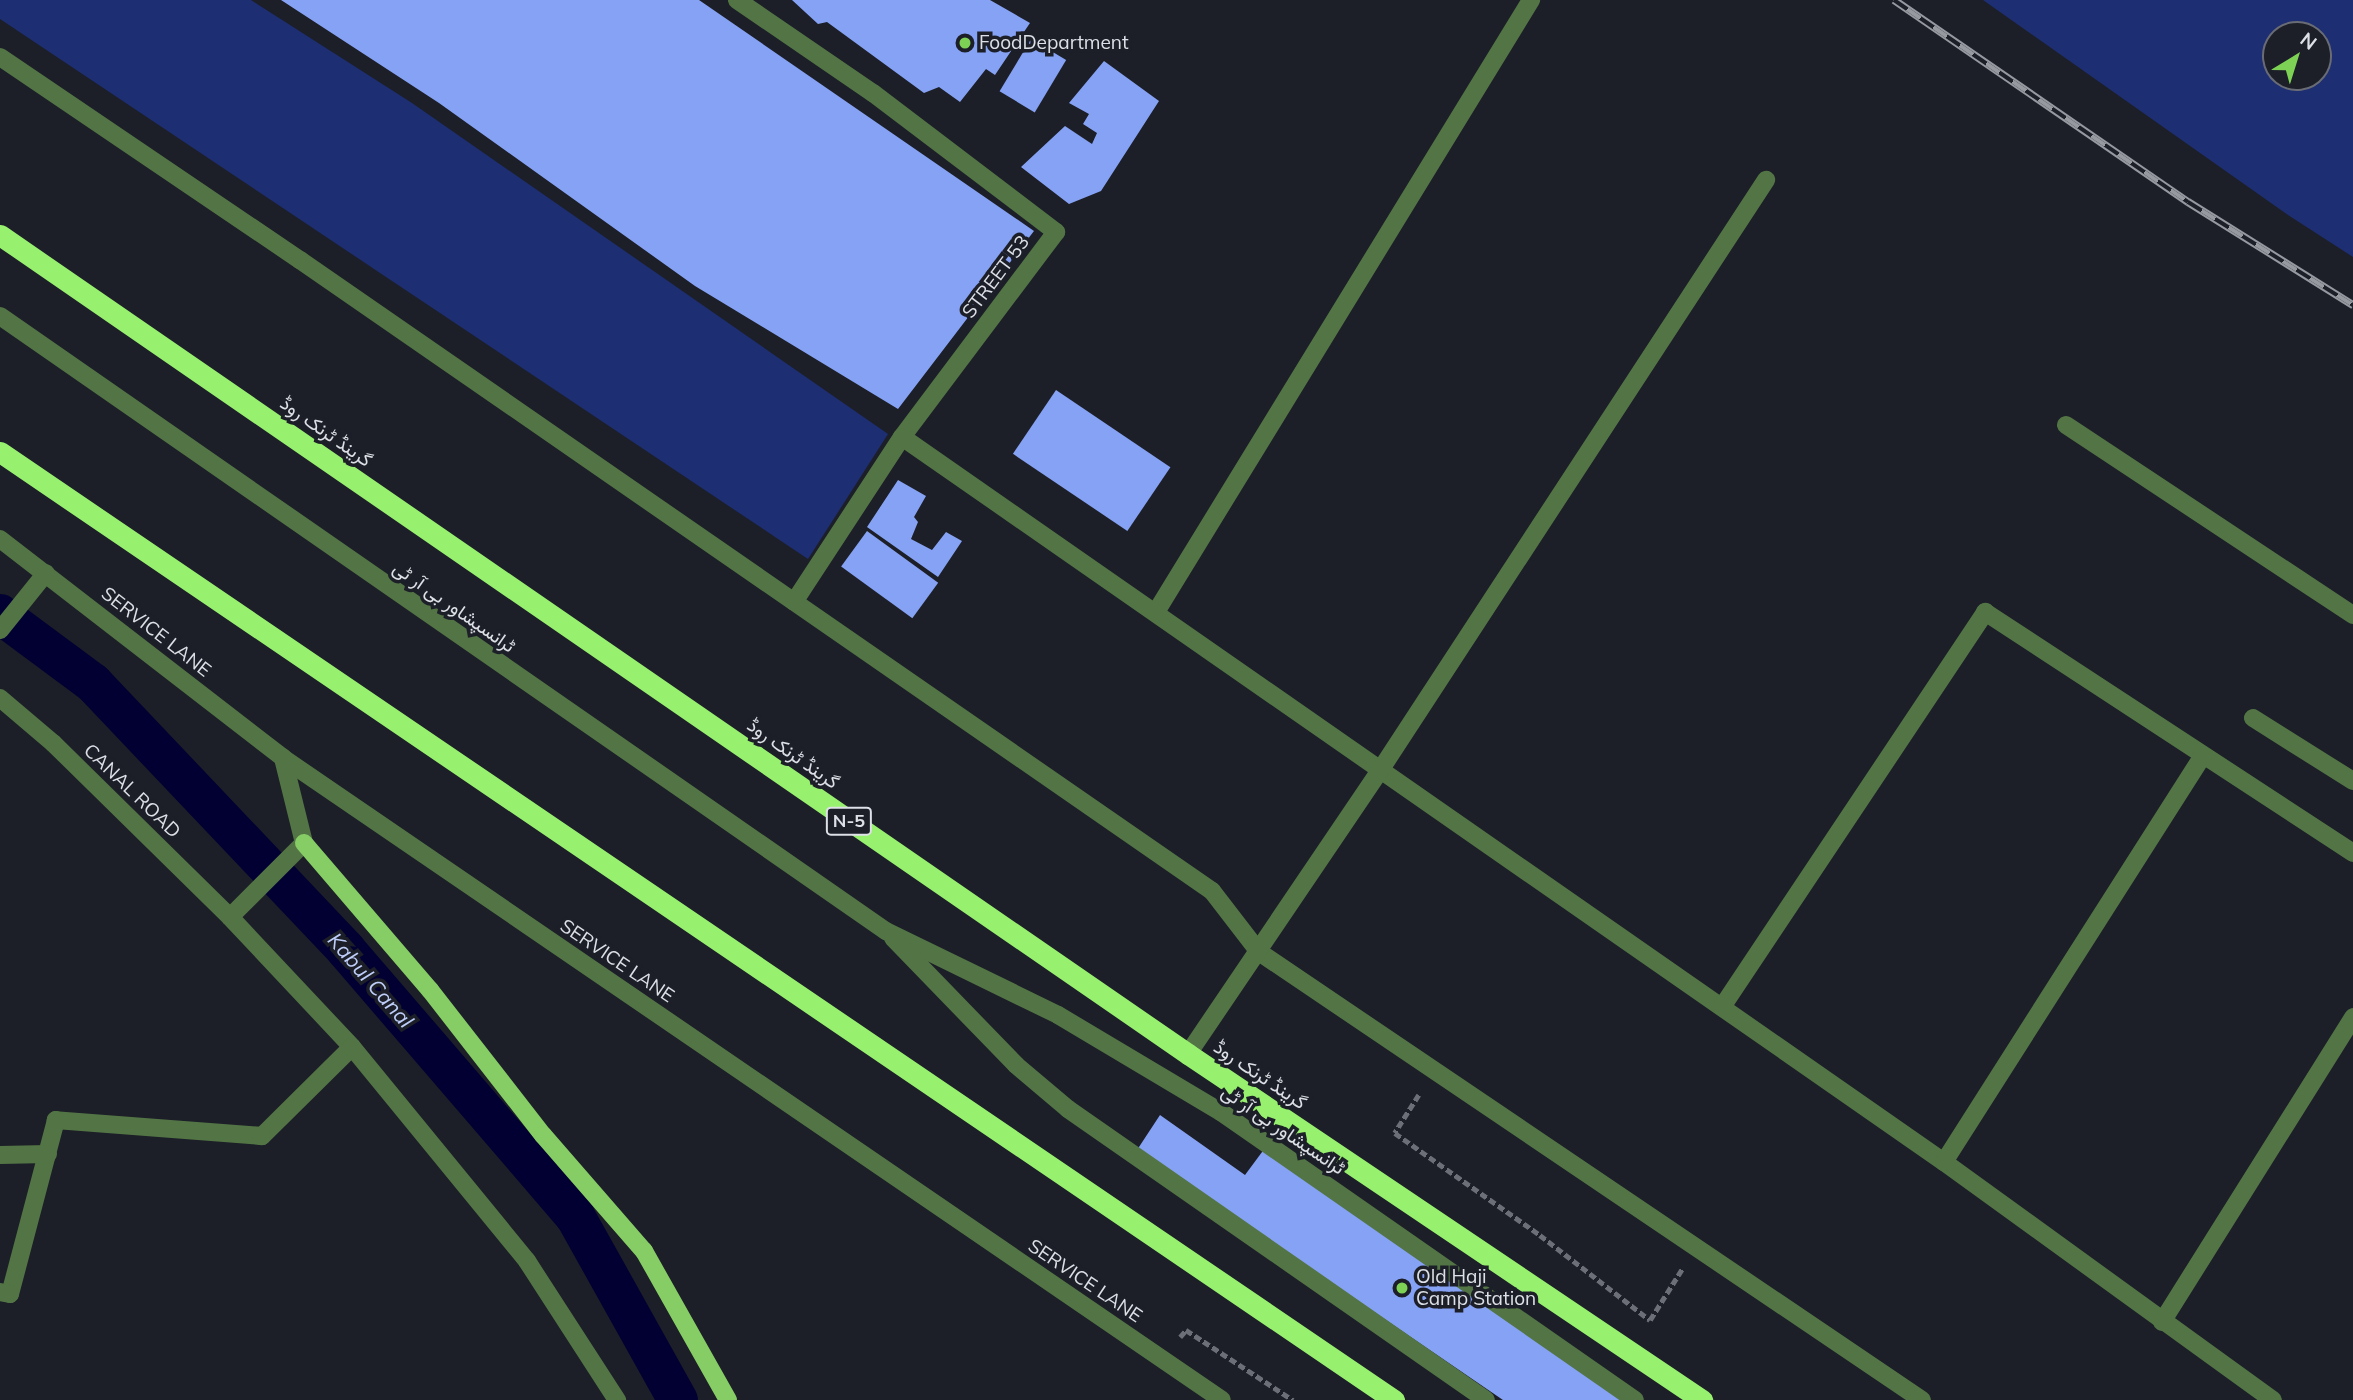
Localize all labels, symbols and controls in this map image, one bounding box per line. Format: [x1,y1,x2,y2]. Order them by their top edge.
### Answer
north arrow [2262,21,2332,91]
text: N [2296,27,2322,55]
place label: FoodDepartment [979,32,1129,54]
marker: FoodDepartment [957,35,973,51]
street label: STREET 53 [958,231,1034,323]
street label: گرینڈ ٹرنک روڈ [276,392,376,472]
street label: ٹرانسپشاور بی آر ٹی [389,556,519,658]
street label: SERVICE LANE [97,582,215,682]
street label: گرینڈ ٹرنک روڈ [743,714,843,794]
street label: CANAL ROAD [79,739,185,843]
road number: N-5 [824,806,874,836]
street label: SERVICE LANE [556,914,678,1008]
water label: Kabul Canal [323,927,419,1033]
street label: گرینڈ ٹرنک روڈ [1209,1036,1311,1114]
street label: ٹرانسپشاور بی آر ٹی [1217,1080,1349,1180]
street label: SERVICE LANE [1024,1234,1146,1328]
place label: Old Haji Camp Station [1416,1266,1536,1310]
marker: Old Haji Camp Station [1394,1280,1410,1296]

